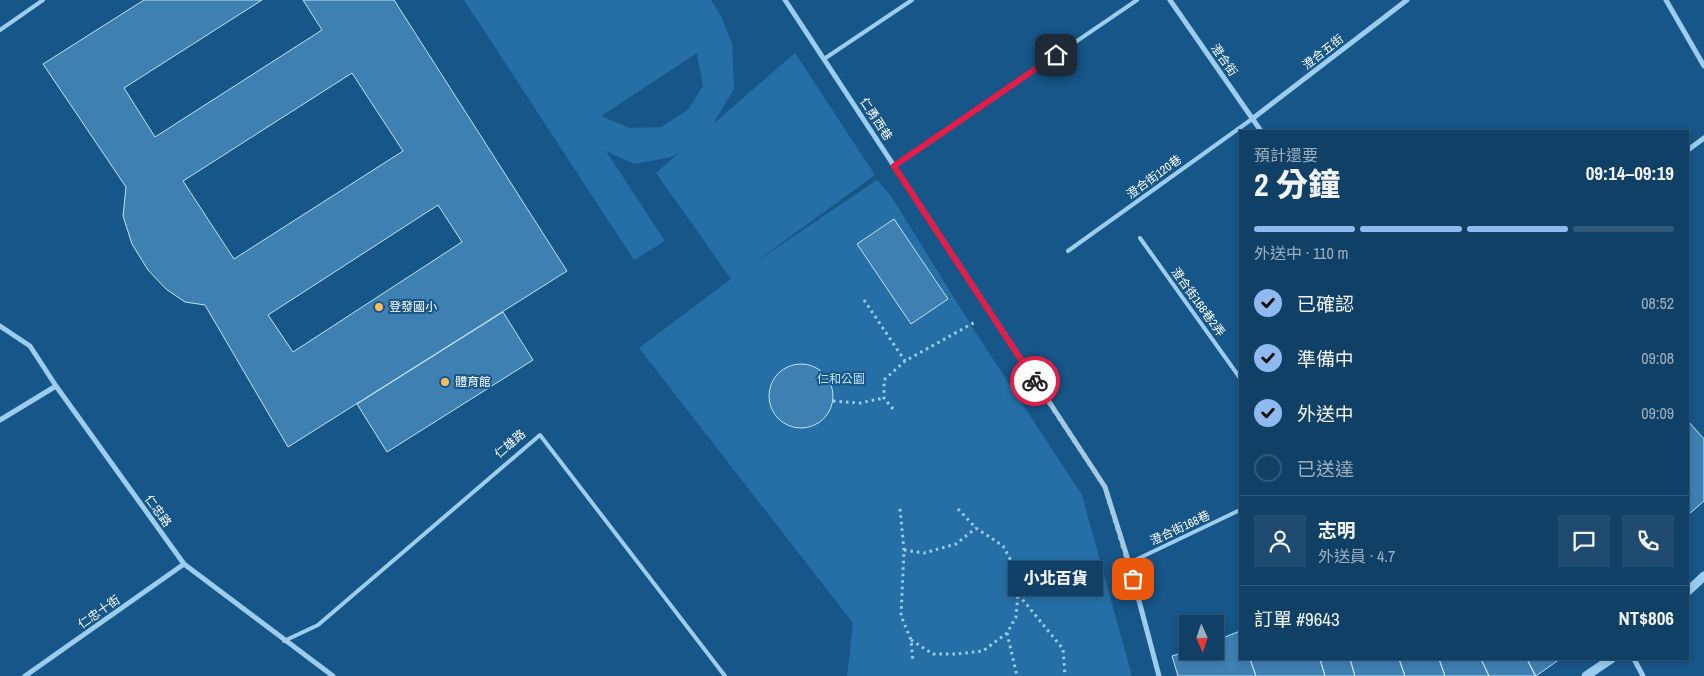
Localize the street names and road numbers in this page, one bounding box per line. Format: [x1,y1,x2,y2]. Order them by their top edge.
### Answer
street label: 澄合五街 [1299,31,1347,73]
street label: 澄合街 [1207,41,1241,79]
street label: 仁勇西巷 [856,95,896,143]
street label: 澄合街120巷 [1123,152,1185,202]
street label: 澄合街168巷2弄 [1167,264,1229,340]
street label: 仁雄路 [491,426,529,462]
street label: 仁忠路 [141,492,175,530]
street label: 澄合街168巷 [1147,507,1213,549]
street label: 仁忠十街 [75,592,123,632]

